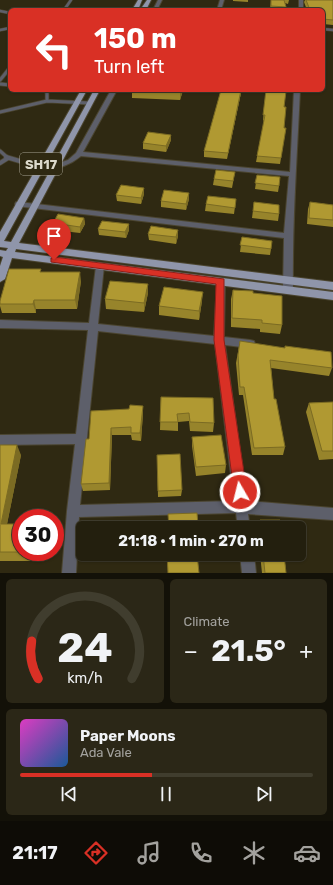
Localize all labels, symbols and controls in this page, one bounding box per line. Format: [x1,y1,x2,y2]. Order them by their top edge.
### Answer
text: 150 m [94,22,177,55]
icon: left [28,24,80,76]
text: Turn left [94,56,164,78]
road number: SH17 [20,153,62,175]
pin [37,219,71,260]
icon: arrive [43,225,65,247]
position arrow [219,471,261,513]
speed limit sign: 30 [12,509,64,561]
text: 21:18 · 1 min · 270 m [118,532,264,550]
text: Climate [184,614,230,629]
text: 24 [57,623,112,672]
text: 21.5° [211,633,286,669]
text: − [184,638,198,665]
text: + [299,638,313,665]
text: km/h [67,670,103,687]
text: Paper Moons [80,727,176,745]
text: Ada Vale [80,745,132,760]
icon: previous [58,783,80,805]
icon: pause [155,783,177,805]
icon: next [253,783,275,805]
icon: directions [82,839,110,867]
icon: music [135,839,163,867]
icon: phone [187,839,215,867]
icon: climate [240,839,268,867]
icon: car [293,839,321,867]
text: 21:17 [12,842,57,864]

